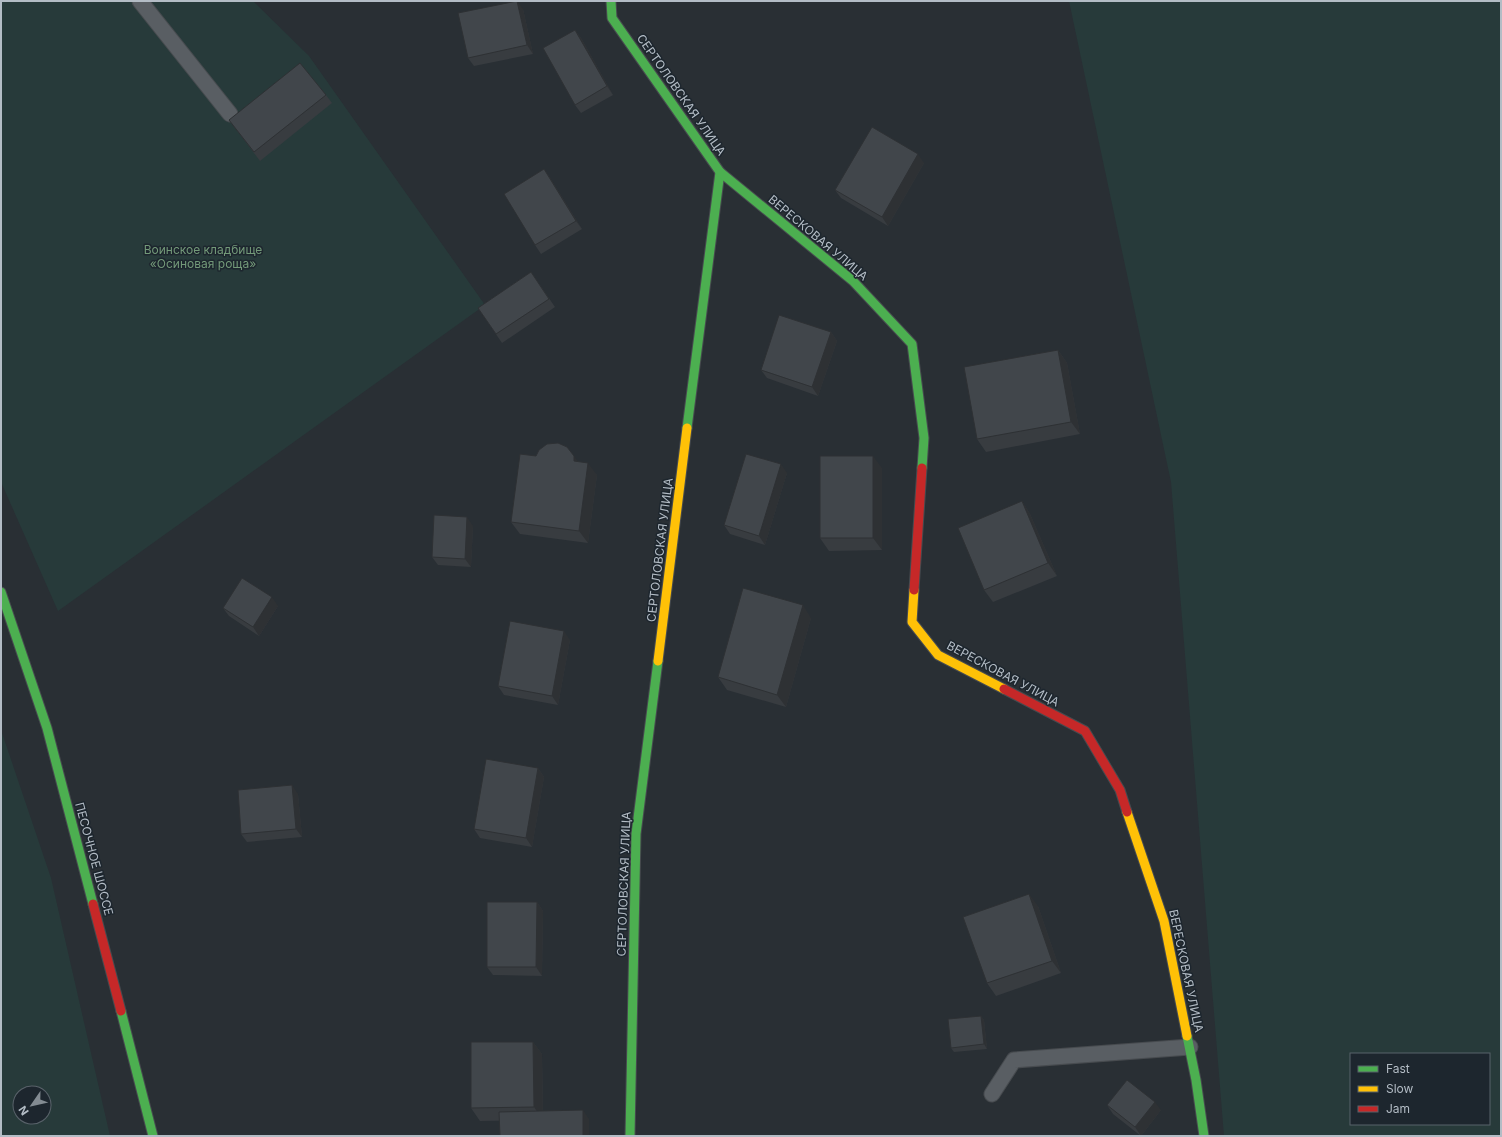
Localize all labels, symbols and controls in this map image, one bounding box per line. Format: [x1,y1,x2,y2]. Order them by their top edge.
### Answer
street label: СЕРТОЛОВСКАЯ УЛИЦА [634,31,729,158]
street label: ВЕРЕСКОВАЯ УЛИЦА [766,192,871,284]
park label: Воинское кладбище «Осиновая роща» [144,242,262,271]
street label: СЕРТОЛОВСКАЯ УЛИЦА [643,477,676,623]
street label: ВЕРЕСКОВАЯ УЛИЦА [944,638,1062,710]
street label: ПЕСОЧНОЕ ШОССЕ [72,801,117,917]
street label: СЕРТОЛОВСКАЯ УЛИЦА [613,811,634,957]
street label: ВЕРЕСКОВАЯ УЛИЦА [1166,908,1207,1034]
legend [1350,1053,1490,1125]
text: Fast [1386,1061,1410,1076]
text: Slow [1386,1081,1414,1096]
north arrow [12,1085,52,1125]
text: Jam [1386,1101,1410,1116]
text: N [16,1103,32,1118]

